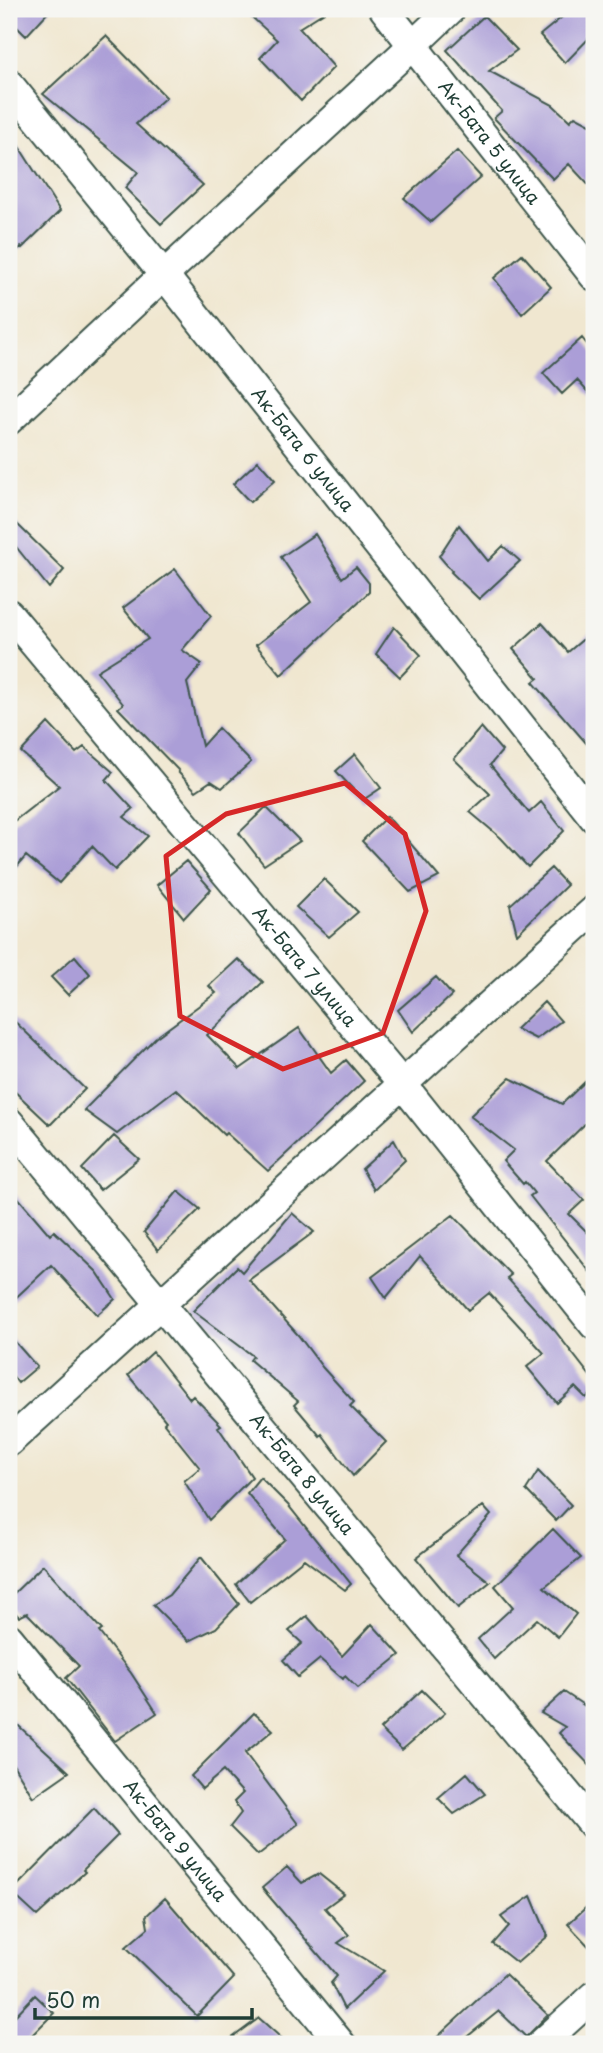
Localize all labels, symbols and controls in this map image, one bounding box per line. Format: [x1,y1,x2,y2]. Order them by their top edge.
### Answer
street label: Ак-Бата 5 улица [433,74,548,210]
street label: Ак-Бата 6 улица [246,381,362,518]
street label: Ак-Бата 7 улица [247,900,364,1033]
street label: Ак-Бата 8 улица [244,1407,362,1540]
street label: Ак-Бата 9 улица [118,1773,235,1907]
scale bar [35,1976,252,2020]
text: 50 m [46,1983,100,2015]

